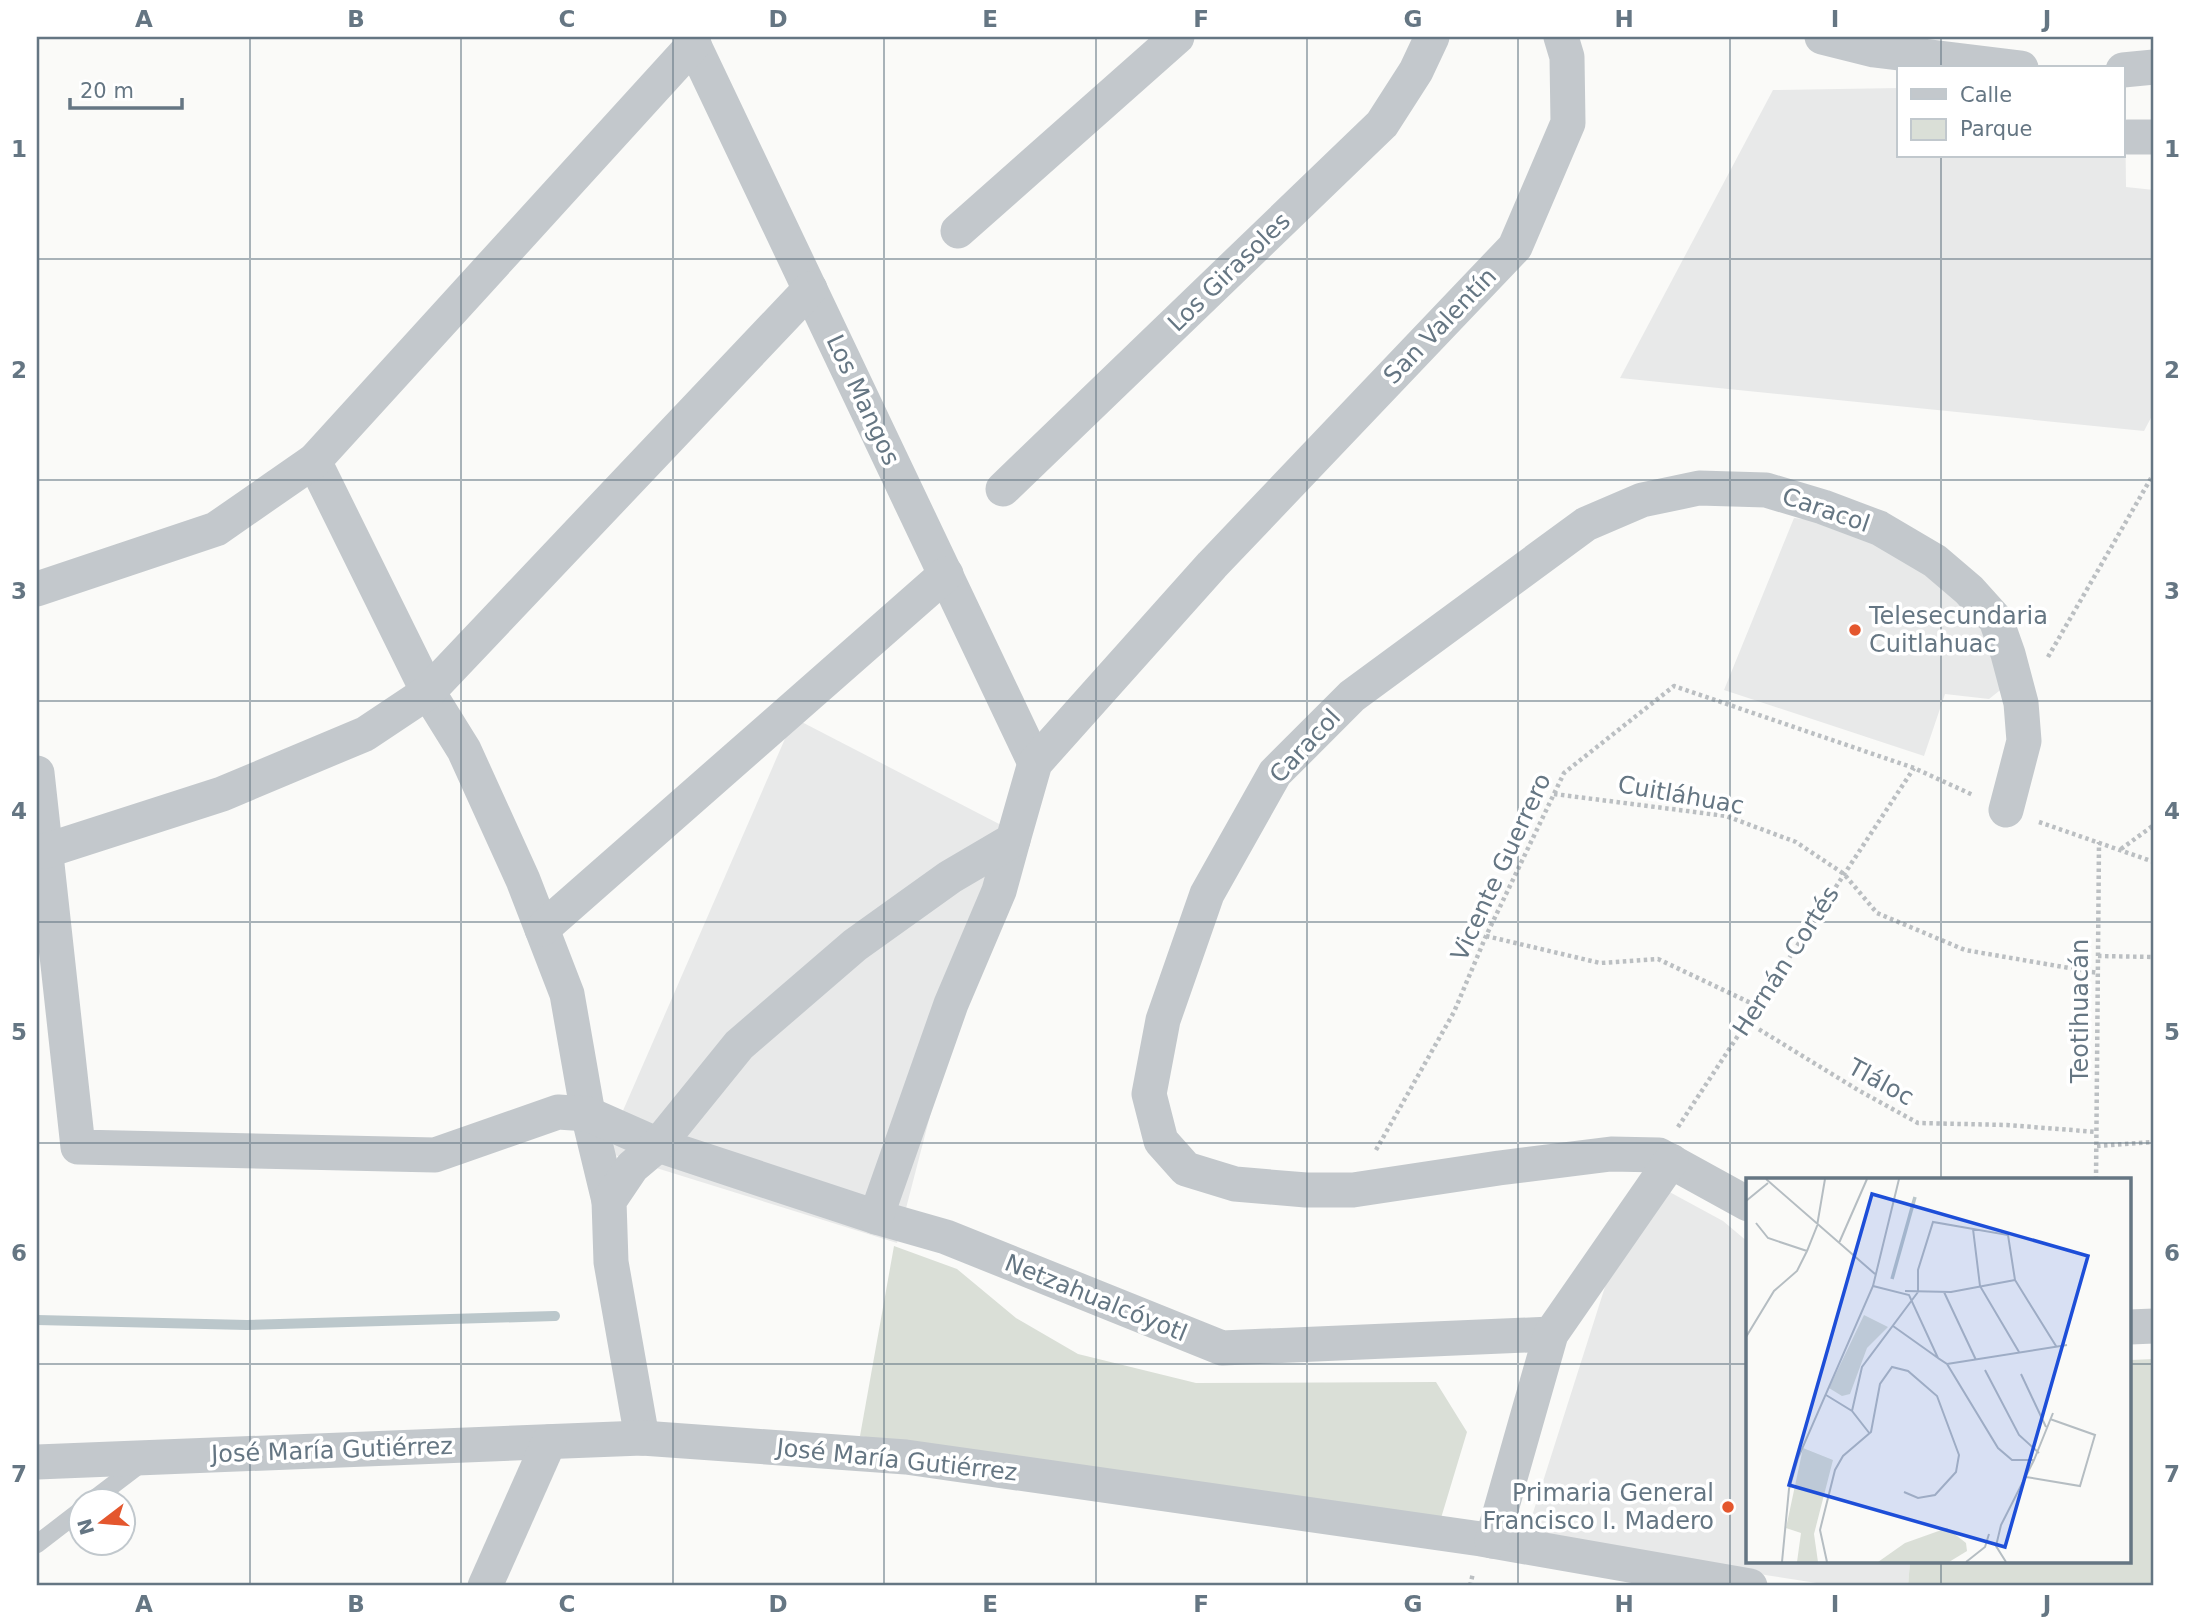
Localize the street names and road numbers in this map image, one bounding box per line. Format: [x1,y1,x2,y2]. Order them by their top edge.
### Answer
street label: Los Girasoles [1162,207,1296,337]
street label: San Valentín [1378,262,1502,390]
street label: Los Mangos [821,330,905,470]
street label: Caracol [1779,482,1873,538]
street label: Caracol [1264,703,1346,789]
street label: Vicente Guerrero [1445,769,1557,965]
street label: Cuitláhuac [1616,770,1746,820]
street label: Hernán Cortés [1727,881,1845,1041]
street label: Teotihuacán [2066,939,2094,1084]
street label: Tláloc [1842,1052,1919,1111]
street label: Netzahualcóyotl [1001,1249,1191,1347]
street label: José María Gutiérrez [209,1432,453,1468]
street label: José María Gutiérrez [773,1433,1019,1487]

